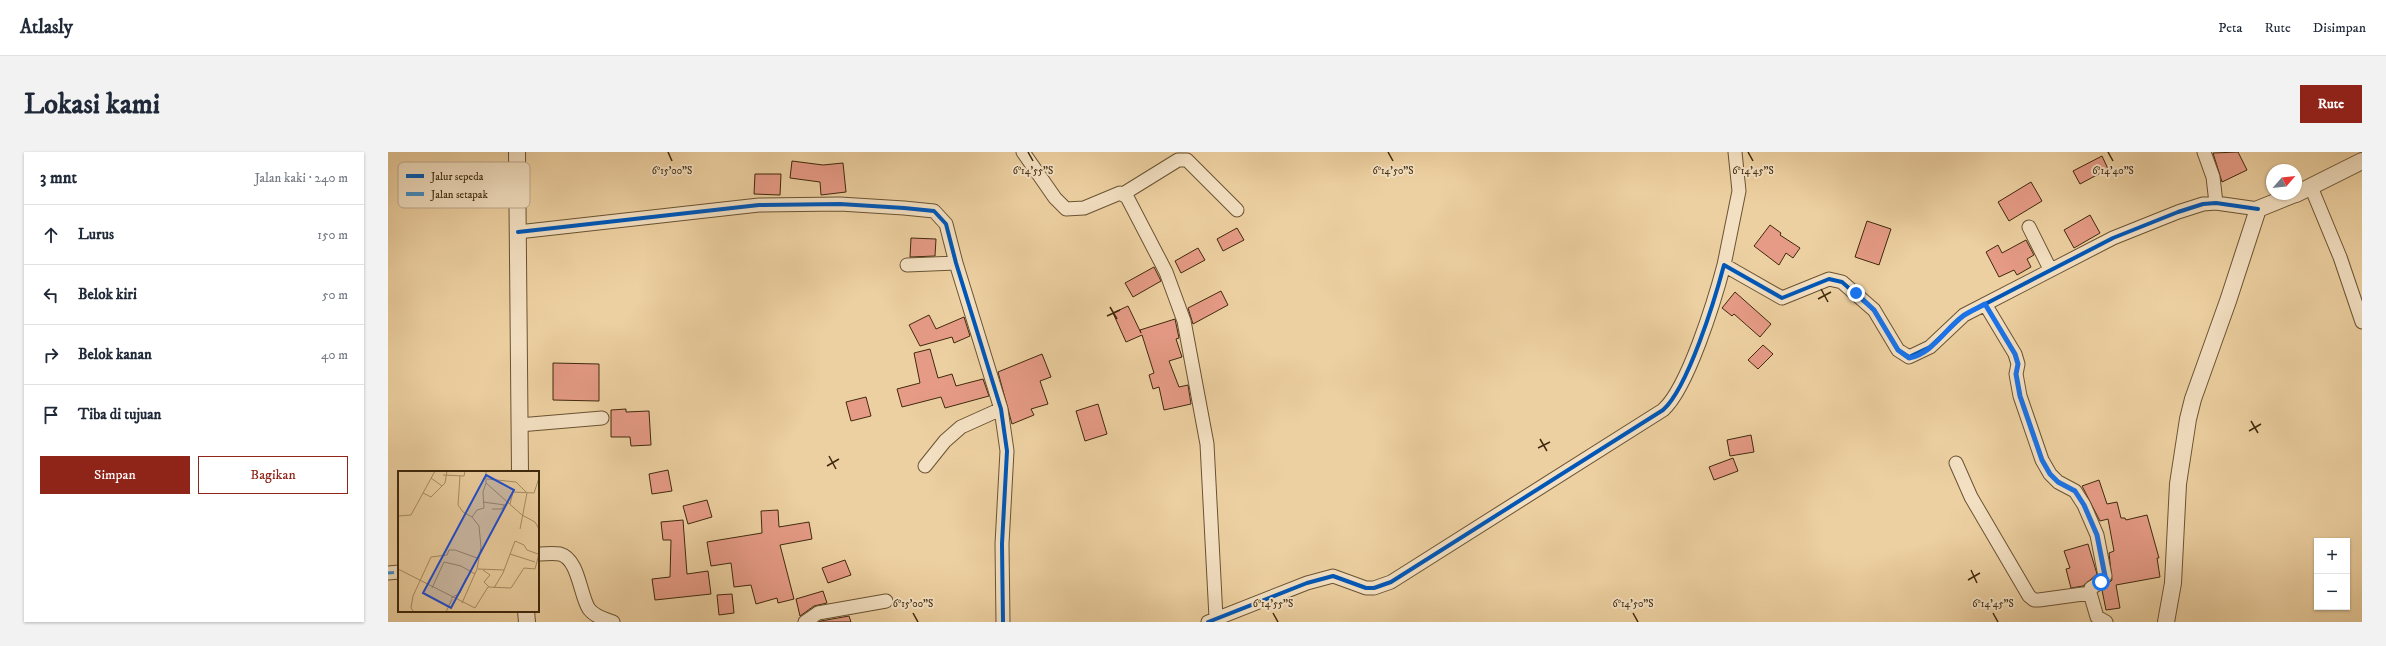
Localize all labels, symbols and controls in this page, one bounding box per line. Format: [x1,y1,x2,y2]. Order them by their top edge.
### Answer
text: Atlasly [20,16,73,39]
text: Peta [2218,19,2243,37]
text: Rute [2265,19,2291,37]
text: Disimpan [2313,19,2366,37]
button: Rute [2300,85,2362,123]
text: Lokasi kami [24,87,160,122]
legend [398,162,530,208]
north arrow [2266,164,2302,200]
text: 6°15'00"S [652,165,692,177]
text: 6°14'55"S [1013,165,1053,177]
text: 6°14'50"S [1373,165,1413,177]
text: 6°14'45"S [1732,165,1774,177]
text: 6°14'40"S [2092,165,2134,177]
text: 3 mnt [40,167,77,189]
text: Jalan kaki · 240 m [255,170,348,186]
text: Jalur sepeda [430,170,484,184]
text: Jalan setapak [430,188,489,202]
icon: ahead [40,224,62,246]
text: Lurus [78,225,114,244]
text: 150 m [317,227,348,243]
icon: left [40,284,62,306]
route end [1847,284,1865,302]
text: Belok kiri [78,285,137,304]
text: 50 m [322,287,348,303]
icon: right [40,344,62,366]
text: Belok kanan [78,345,152,364]
text: 40 m [321,347,348,363]
icon: arrive [40,404,62,426]
text: Tiba di tujuan [78,405,161,424]
button: Simpan [40,456,190,494]
button: Bagikan [198,456,348,494]
inset map [398,471,539,612]
map controls [2314,538,2350,610]
button: + [2314,538,2350,574]
route start [2092,573,2110,591]
button: − [2314,574,2350,610]
text: 6°15'00"S [893,598,933,610]
text: 6°14'55"S [1253,598,1293,610]
text: 6°14'50"S [1613,598,1653,610]
text: 6°14'45"S [1972,598,2014,610]

